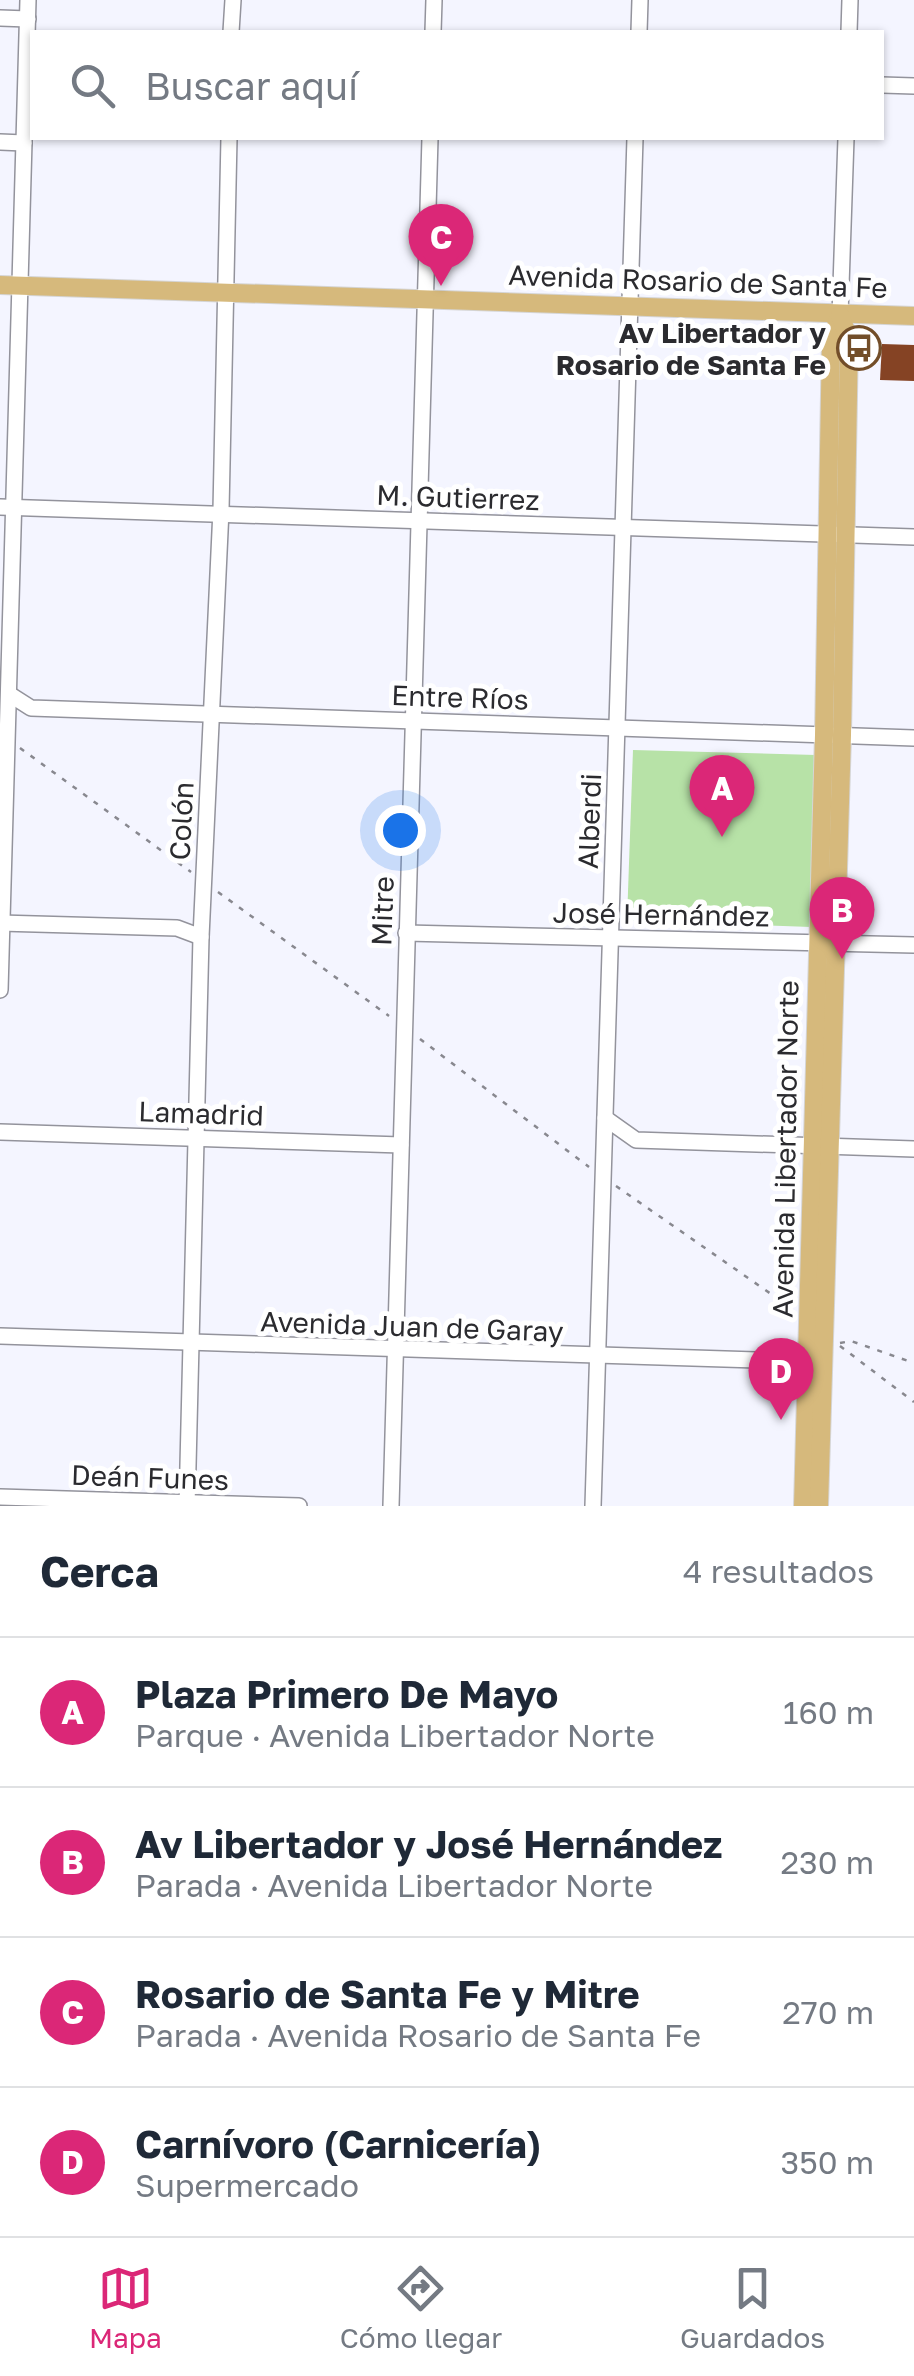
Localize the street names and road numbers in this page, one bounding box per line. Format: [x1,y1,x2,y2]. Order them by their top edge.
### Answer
street label: Avenida Rosario de Santa Fe [508,258,888,304]
street label: M. Gutierrez [376,478,540,516]
street label: Entre Ríos [391,678,529,716]
street label: Alberdi [571,772,607,870]
street label: Colón [162,781,200,861]
street label: Mitre [364,876,400,946]
street label: José Hernández [552,896,770,932]
street label: Avenida Libertador Norte [766,980,804,1318]
street label: Lamadrid [138,1094,264,1132]
street label: Avenida Juan de Garay [260,1304,564,1348]
street label: Deán Funes [71,1458,229,1496]

